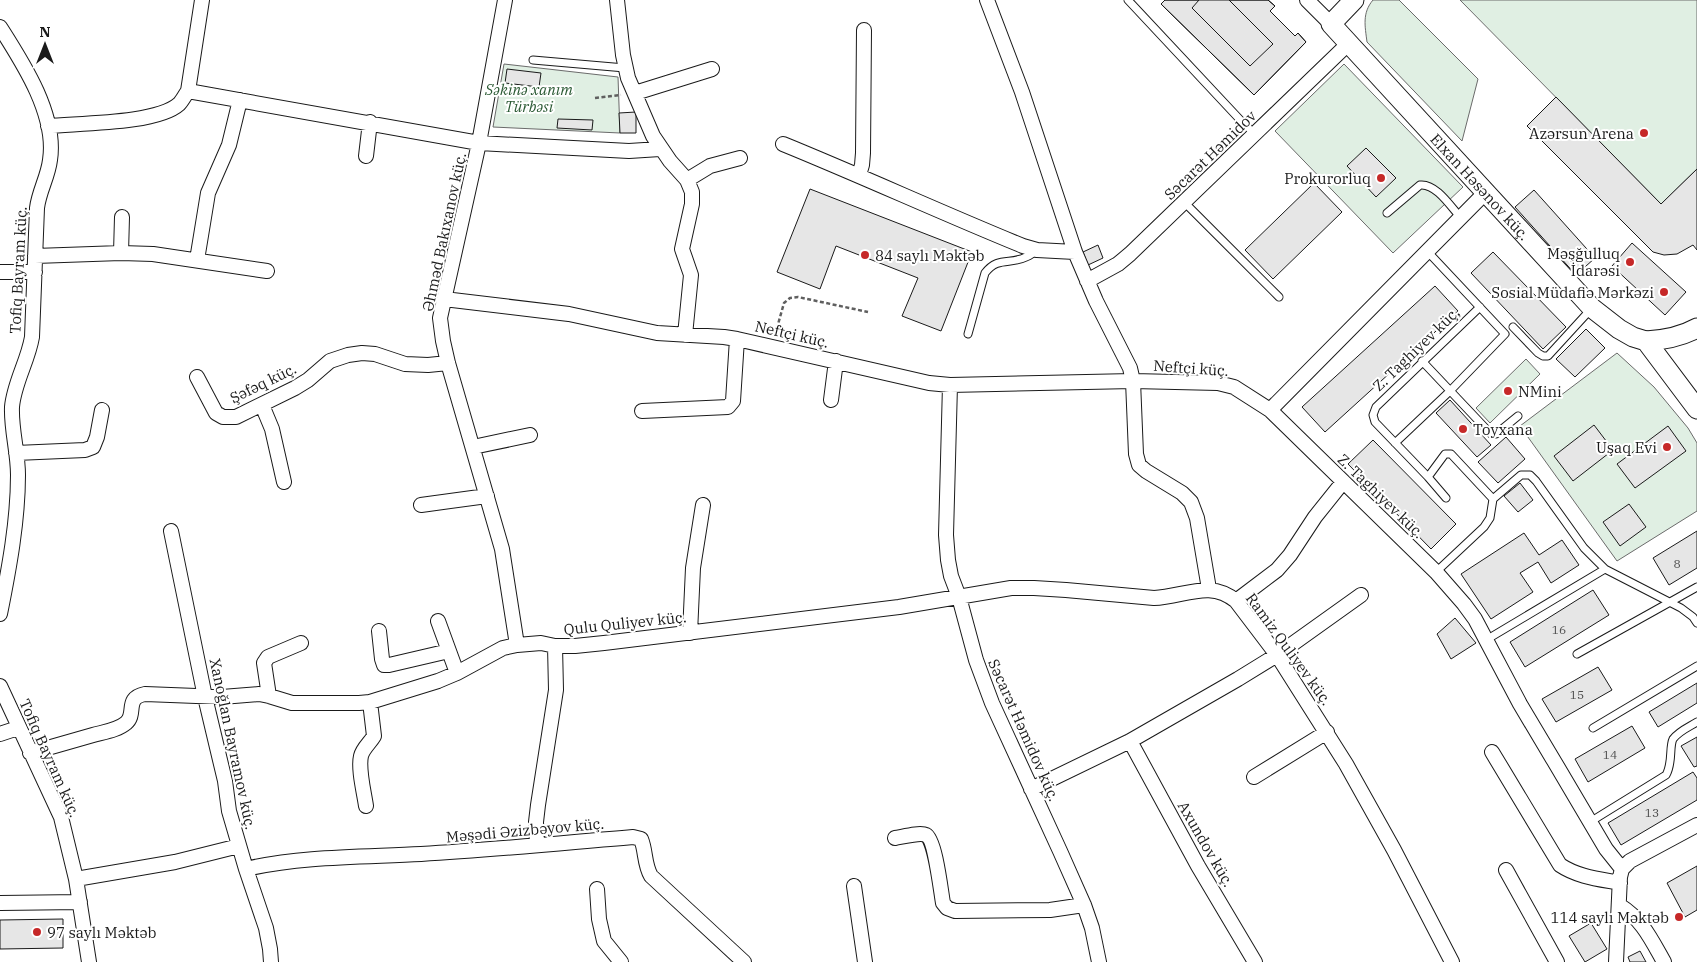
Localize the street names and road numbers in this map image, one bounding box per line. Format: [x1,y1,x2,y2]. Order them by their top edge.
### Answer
street label: Səcarət Həmidov [1160,106,1260,204]
street label: Elxan Həsənov küç. [1427,129,1534,244]
street label: Əhməd Bakıxanov küç. [418,151,470,313]
street label: Tofiq Bayram küç. [5,206,31,334]
street label: Z. Taghiyev küç, [1369,303,1463,395]
street label: Neftçi küç. [753,316,831,352]
street label: Neftçi küç. [1153,356,1229,380]
street label: Şəfəq küç. [227,359,299,407]
street label: Z. Taghiyev küç. [1334,450,1428,542]
street label: Ramiz Quliyev küç. [1242,589,1336,709]
street label: Qulu Quliyev küç. [563,607,687,639]
street label: Səcarət Həmidov küç. [984,656,1064,804]
street label: Xanoğlan Bayramov küç. [206,657,260,831]
street label: Tofiq Bayram küç. [15,696,85,820]
street label: Axundov küç. [1174,798,1238,890]
street label: Məşədi Əzizbəyov küç. [445,814,605,846]

